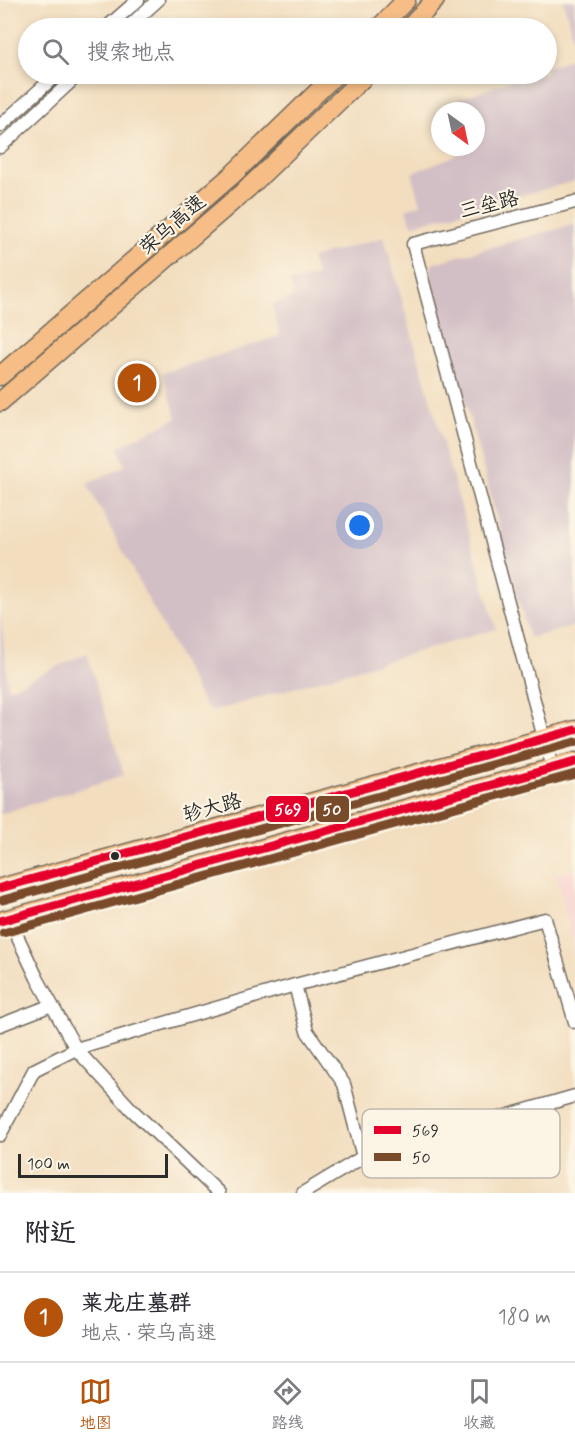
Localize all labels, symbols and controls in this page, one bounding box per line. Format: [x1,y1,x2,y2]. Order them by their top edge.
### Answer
search box [18,18,557,84]
icon: search [39,35,72,68]
text: 搜索地点 [87,39,175,67]
north arrow [431,102,485,156]
street label: 三垒路 [457,185,523,226]
street label: 荣乌高速 [134,189,212,262]
pin: 1 [118,360,156,406]
your location [345,511,374,540]
street label: 轸大路 [180,787,246,829]
line badge: 569 [265,795,310,823]
line badge: 50 [315,795,350,823]
text: 569 [275,800,301,821]
text: 50 [323,800,341,821]
unlabelled marker [109,850,121,862]
legend [362,1109,560,1178]
text: 569 [412,1121,439,1142]
text: 50 [412,1148,431,1169]
scale bar [18,1151,168,1178]
text: 100 m [27,1154,70,1175]
text: 附近 [24,1217,76,1251]
text: 莱龙庄墓群 [81,1290,191,1318]
text: 1 [39,1304,48,1331]
text: 180 m [498,1304,551,1331]
text: 地点 · 荣乌高速 [81,1320,216,1347]
tab: 地图 [79,1375,112,1434]
tab: 路线 [271,1375,304,1434]
tab: 收藏 [463,1375,496,1434]

